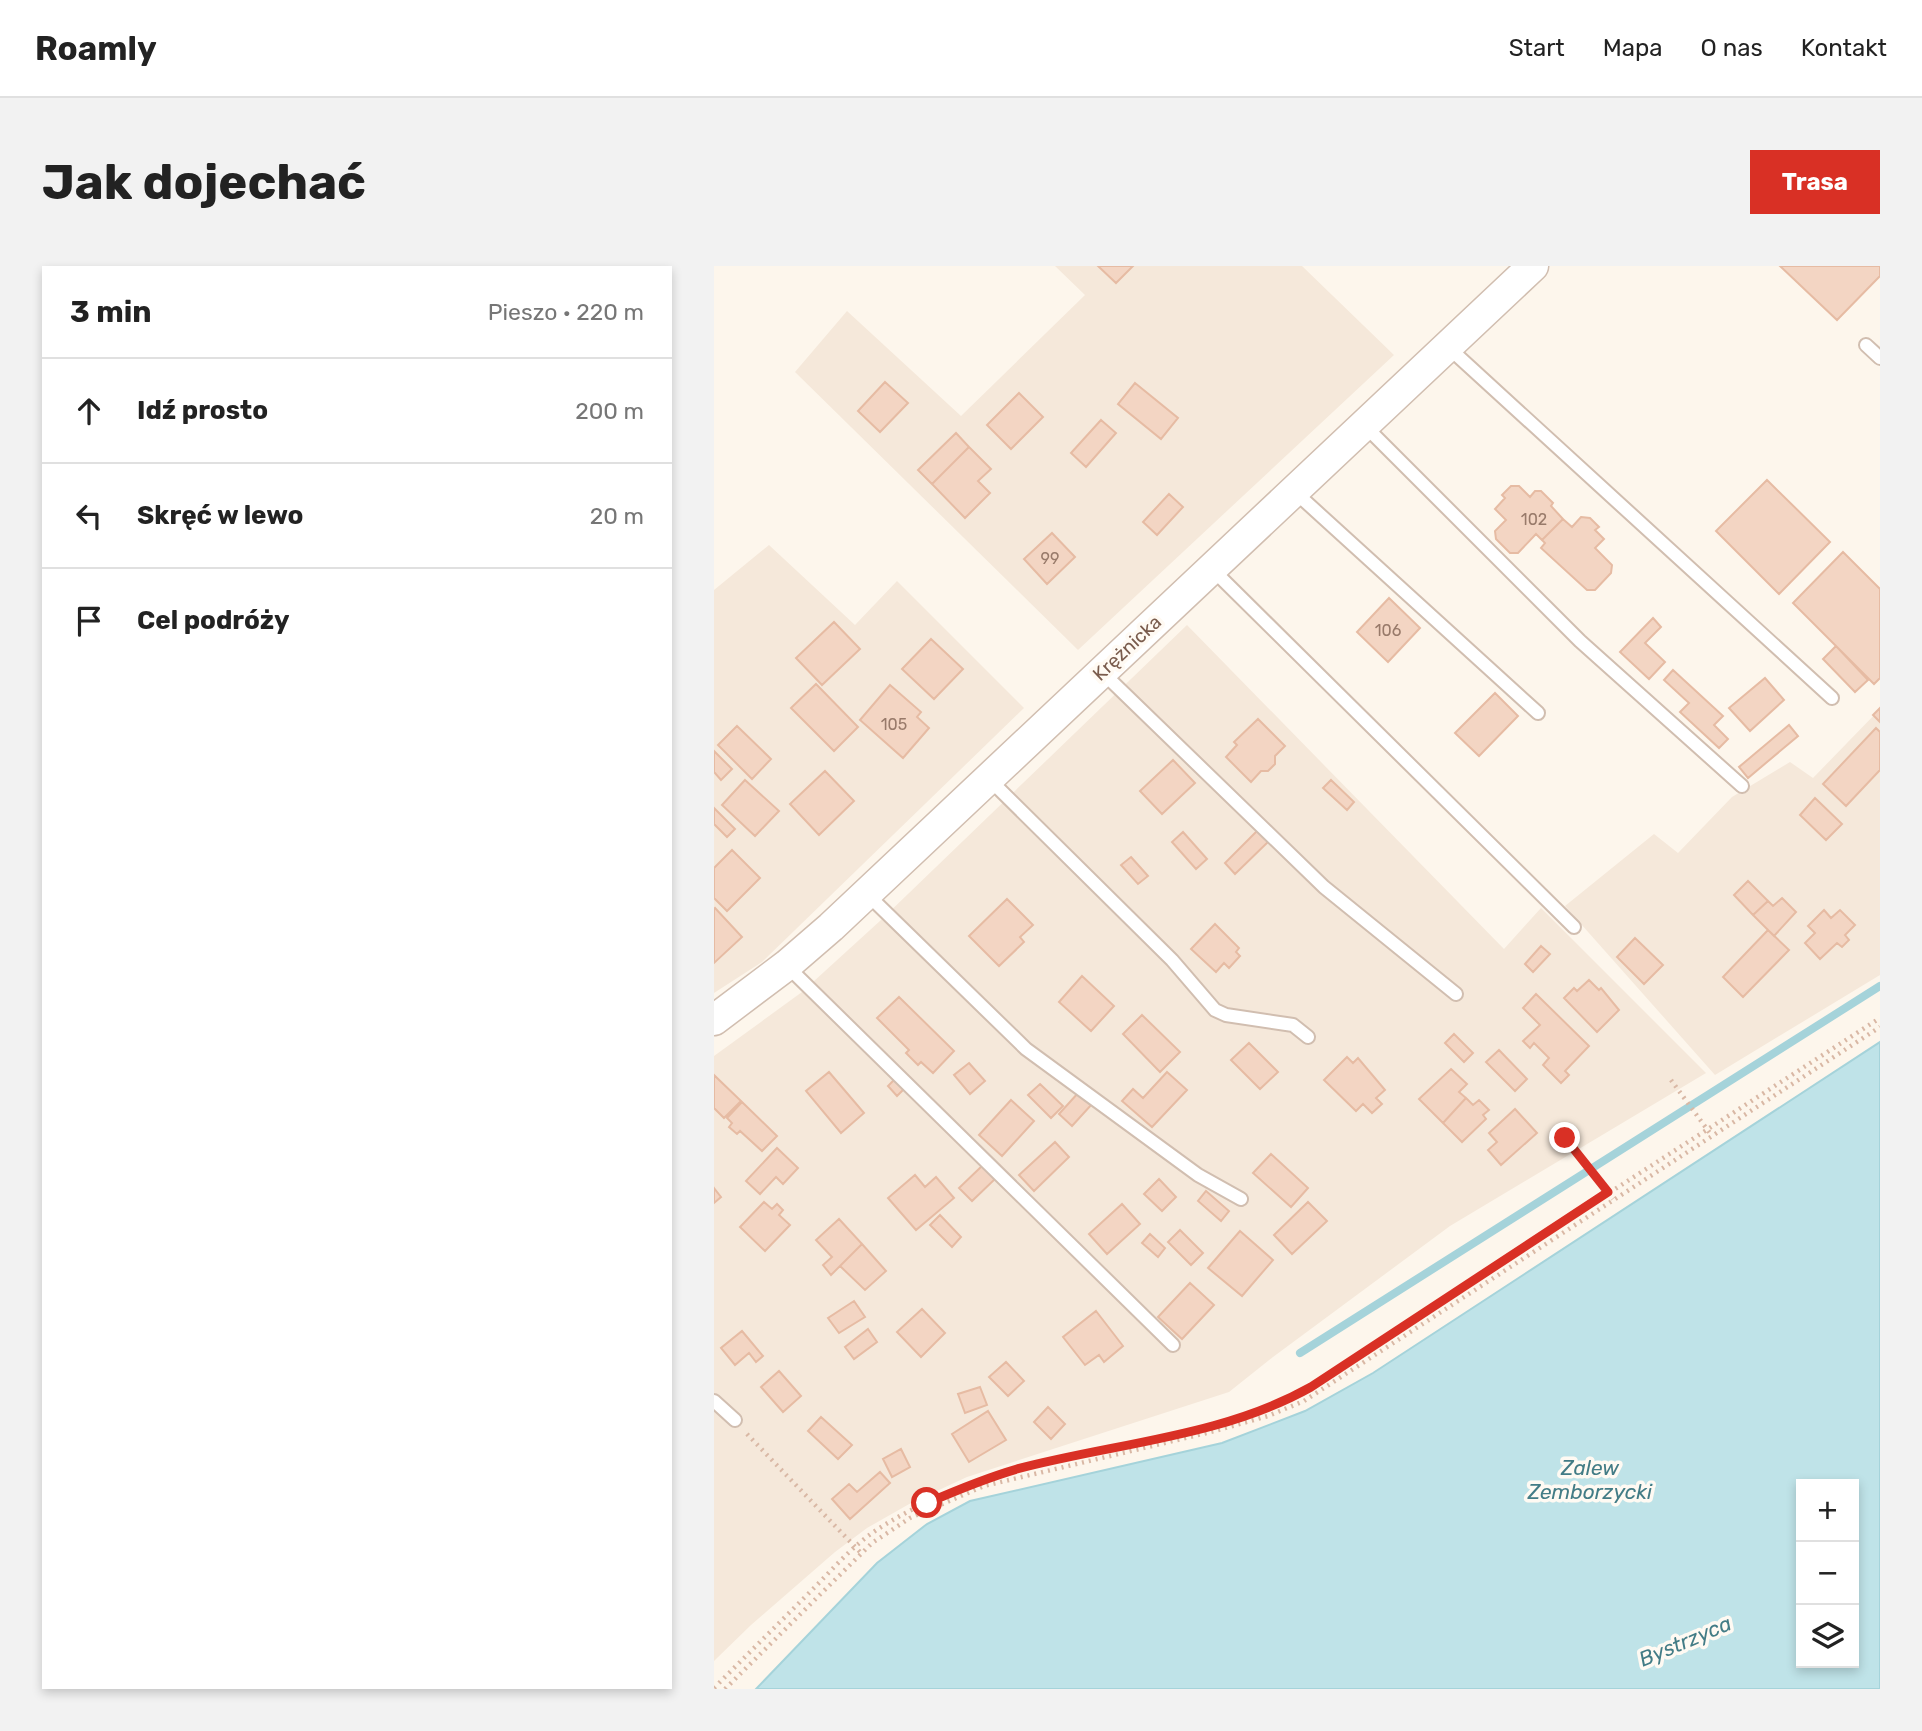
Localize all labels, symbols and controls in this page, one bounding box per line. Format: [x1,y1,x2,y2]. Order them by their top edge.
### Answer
text: Roamly [35,29,157,68]
text: Start [1509,34,1565,62]
text: Mapa [1603,34,1663,62]
text: O nas [1701,34,1763,62]
text: Kontakt [1801,34,1887,62]
button: Trasa [1750,150,1880,214]
text: Jak dojechać [42,153,366,211]
text: 3 min [70,294,152,330]
text: Pieszo · 220 m [488,298,644,326]
icon: ahead [70,392,108,430]
text: Idź prosto [137,395,268,426]
text: 200 m [575,397,644,425]
icon: left [70,497,108,535]
text: Skręć w lewo [137,500,303,531]
text: 20 m [590,502,644,530]
house number: 102 [1521,510,1547,529]
house number: 99 [1041,549,1059,568]
icon: arrive [70,602,108,640]
text: Cel podróży [137,605,290,636]
street label: Krężnicka [1088,610,1166,686]
house number: 106 [1375,621,1402,640]
house number: 105 [881,715,907,734]
route end [1549,1122,1580,1153]
water label: Zalew Zemborzycki [1527,1455,1653,1504]
map controls [1796,1479,1859,1668]
button: + [1796,1479,1859,1542]
route start [911,1487,942,1518]
button: − [1796,1542,1859,1605]
button: layers [1796,1605,1859,1668]
water label: Bystrzyca [1635,1610,1735,1672]

